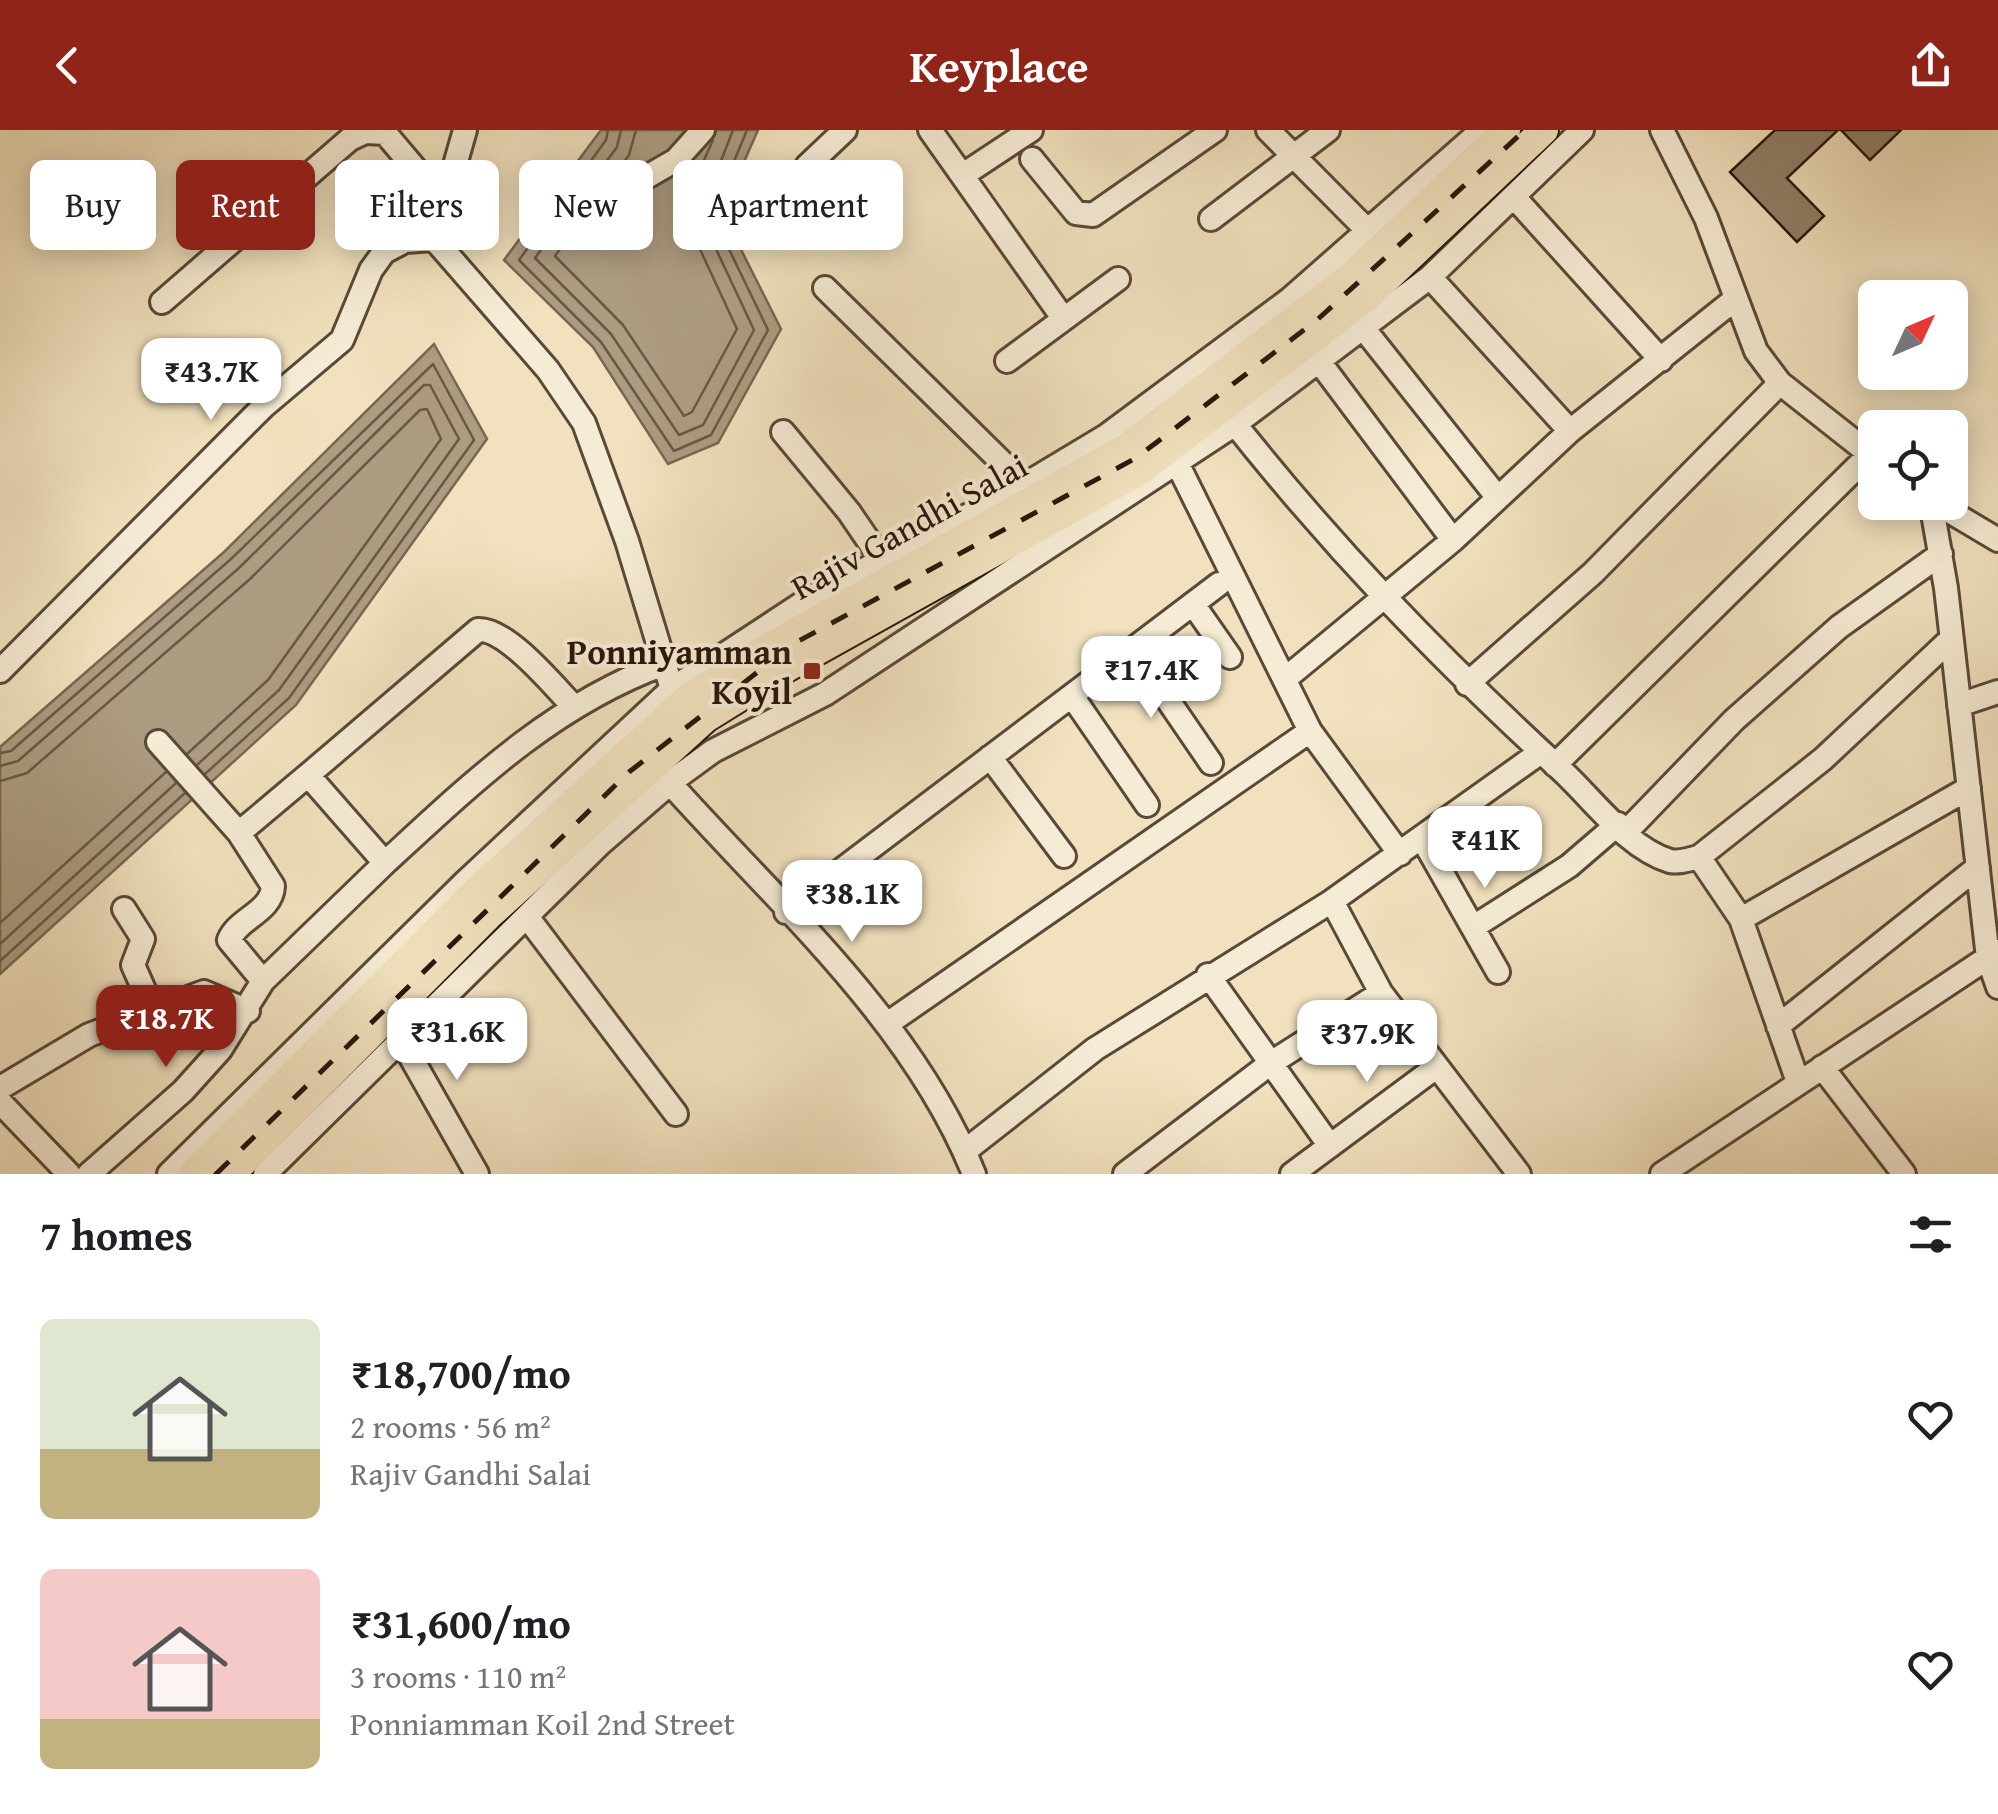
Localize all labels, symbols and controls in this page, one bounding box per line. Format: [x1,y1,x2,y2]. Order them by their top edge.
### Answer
text: Keyplace [909,33,1089,98]
icon: back [40,38,95,93]
icon: share [1903,38,1958,93]
chip: Buy [30,160,156,250]
chip: Rent [176,160,315,250]
chip: Filters [335,160,499,250]
chip: New [519,160,653,250]
chip: Apartment [673,160,903,250]
north arrow [1858,280,1968,390]
map controls [1858,280,1968,520]
pin: ₹43.7K [130,338,292,423]
text: ₹43.7K [163,347,259,394]
button: locate [1858,410,1968,520]
street label: Rajiv Gandhi Salai [781,440,1037,612]
place label: Ponniyamman Koyil [567,626,792,717]
pin: ₹17.4K [1070,636,1232,721]
text: ₹17.4K [1103,645,1199,692]
marker: Ponniyamman Koyil [801,660,823,682]
pin: ₹41K [1426,806,1544,891]
text: ₹41K [1450,815,1520,862]
pin: ₹38.1K [771,860,933,945]
text: ₹38.1K [804,869,900,916]
pin: ₹18.7K [85,985,247,1070]
text: ₹18.7K [118,994,214,1041]
pin: ₹31.6K [376,998,538,1083]
pin: ₹37.9K [1286,1000,1448,1085]
text: ₹31.6K [409,1007,505,1054]
text: ₹37.9K [1319,1009,1415,1056]
text: 7 homes [40,1204,193,1265]
icon: filters [1903,1207,1958,1262]
text: ₹18,700/mo [350,1342,571,1403]
icon: home [120,1359,240,1479]
icon: heart [1903,1392,1958,1447]
text: 2 rooms · 56 m² [350,1403,551,1450]
text: Rajiv Gandhi Salai [350,1450,591,1497]
text: ₹31,600/mo [350,1592,571,1653]
icon: home [120,1609,240,1729]
icon: heart [1903,1642,1958,1697]
text: 3 rooms · 110 m² [350,1653,566,1700]
text: Ponniamman Koil 2nd Street [350,1700,735,1747]

